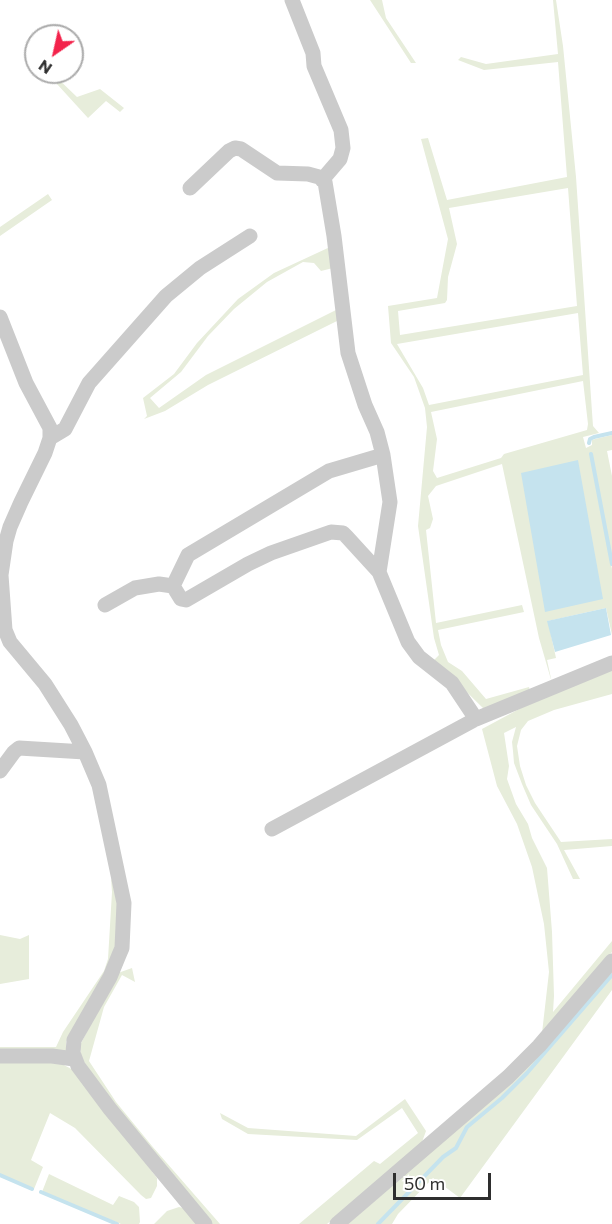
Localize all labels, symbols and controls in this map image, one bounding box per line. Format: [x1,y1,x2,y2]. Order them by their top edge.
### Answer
north arrow [24,24,84,84]
text: N [34,56,55,79]
scale bar [396,1161,494,1199]
text: 50 m [404,1172,445,1194]

